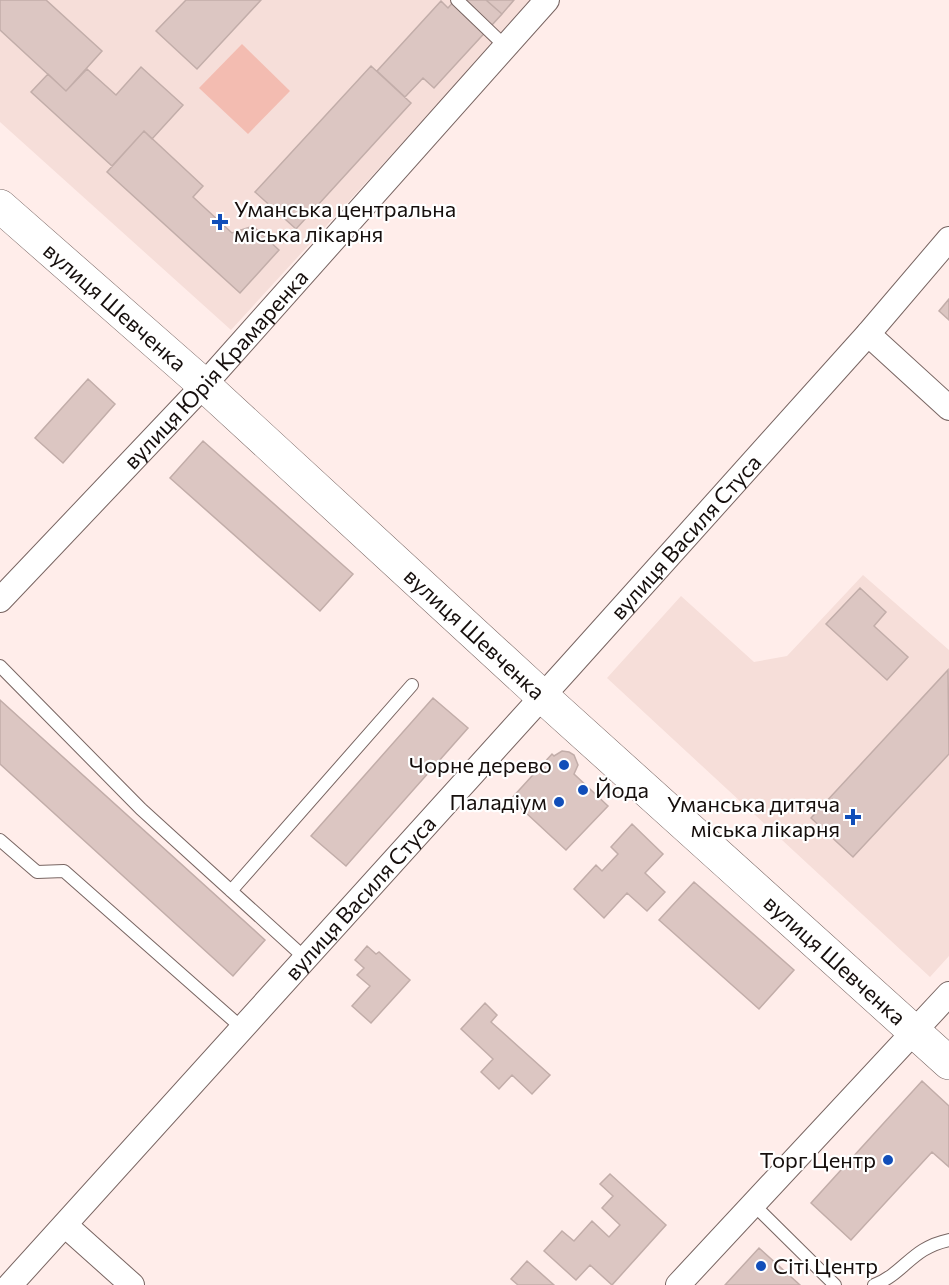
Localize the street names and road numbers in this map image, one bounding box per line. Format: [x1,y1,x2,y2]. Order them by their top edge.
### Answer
street label: вулиця Шевченка [38,237,192,377]
street label: вулиця Юрія Крамаренка [118,264,313,474]
street label: вулиця Василя Стуса [604,449,766,625]
street label: вулиця Шевченка [399,562,551,705]
street label: вулиця Василя Стуса [279,810,441,985]
street label: вулиця Шевченка [759,889,912,1030]

